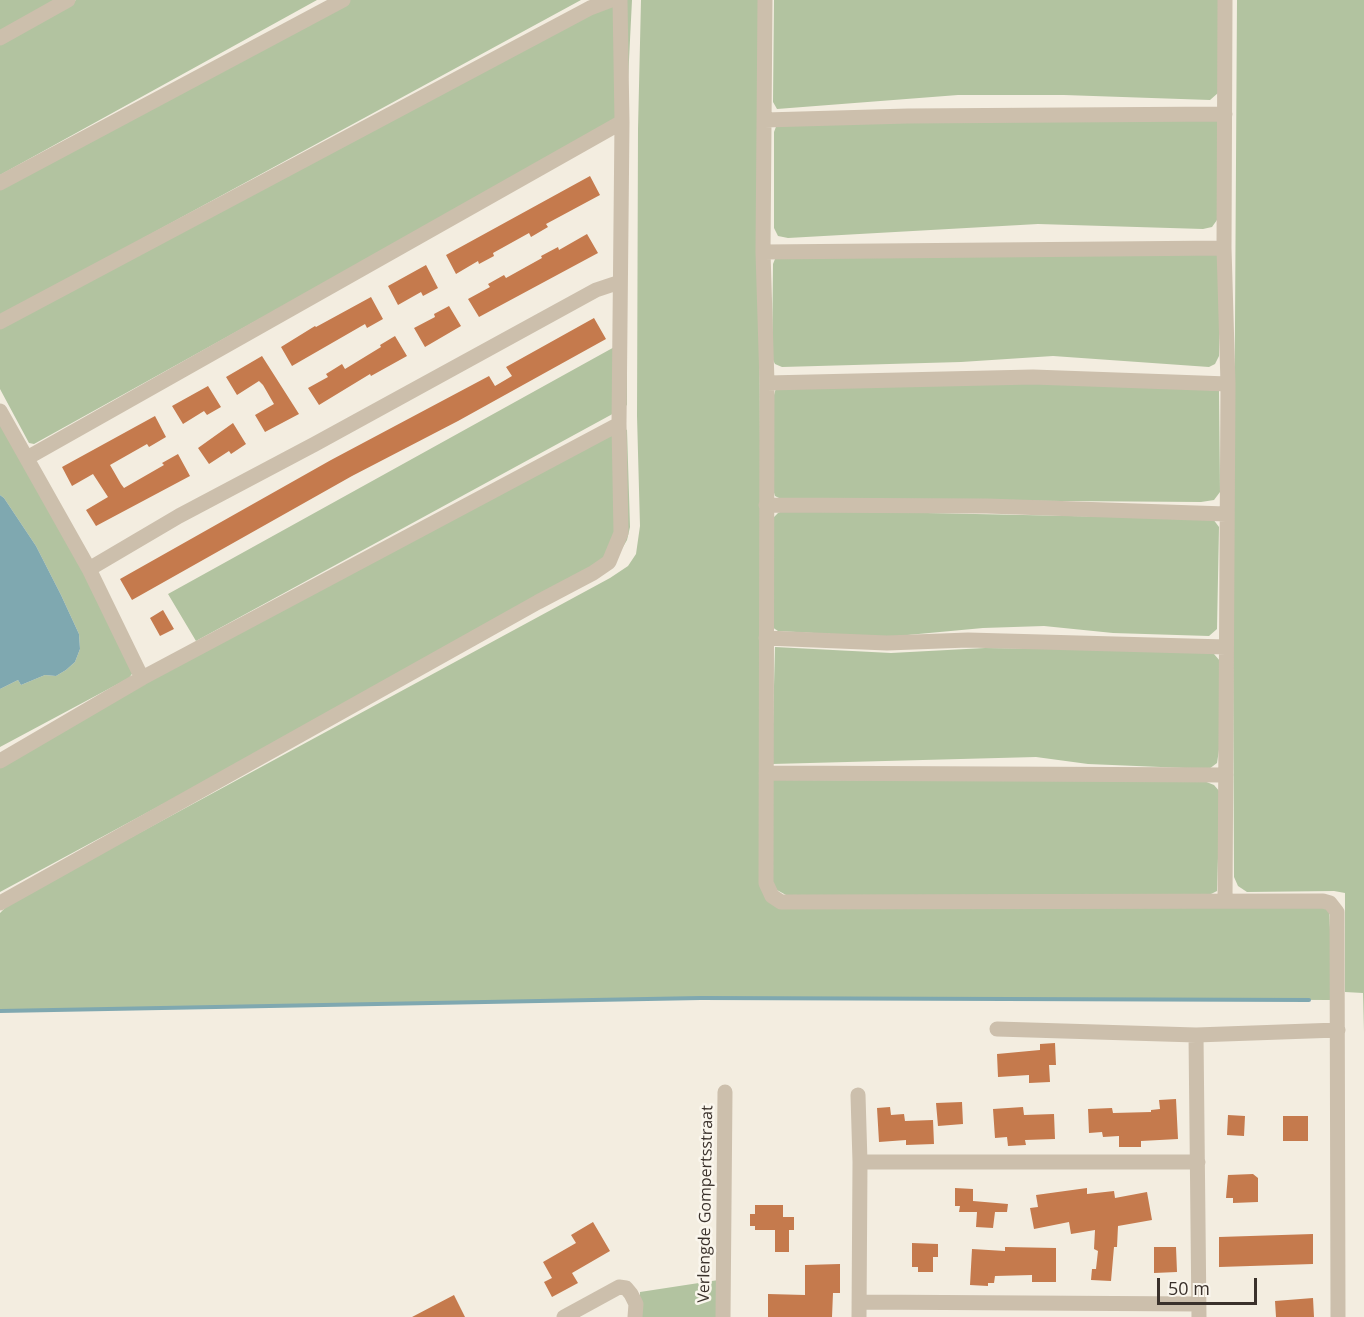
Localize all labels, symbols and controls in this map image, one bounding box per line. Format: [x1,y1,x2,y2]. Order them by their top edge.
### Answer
street label: Verlengde Gompertsstraat [695,1105,717,1303]
scale bar [1160,1266,1260,1304]
text: 50 m [1168,1276,1210,1300]

